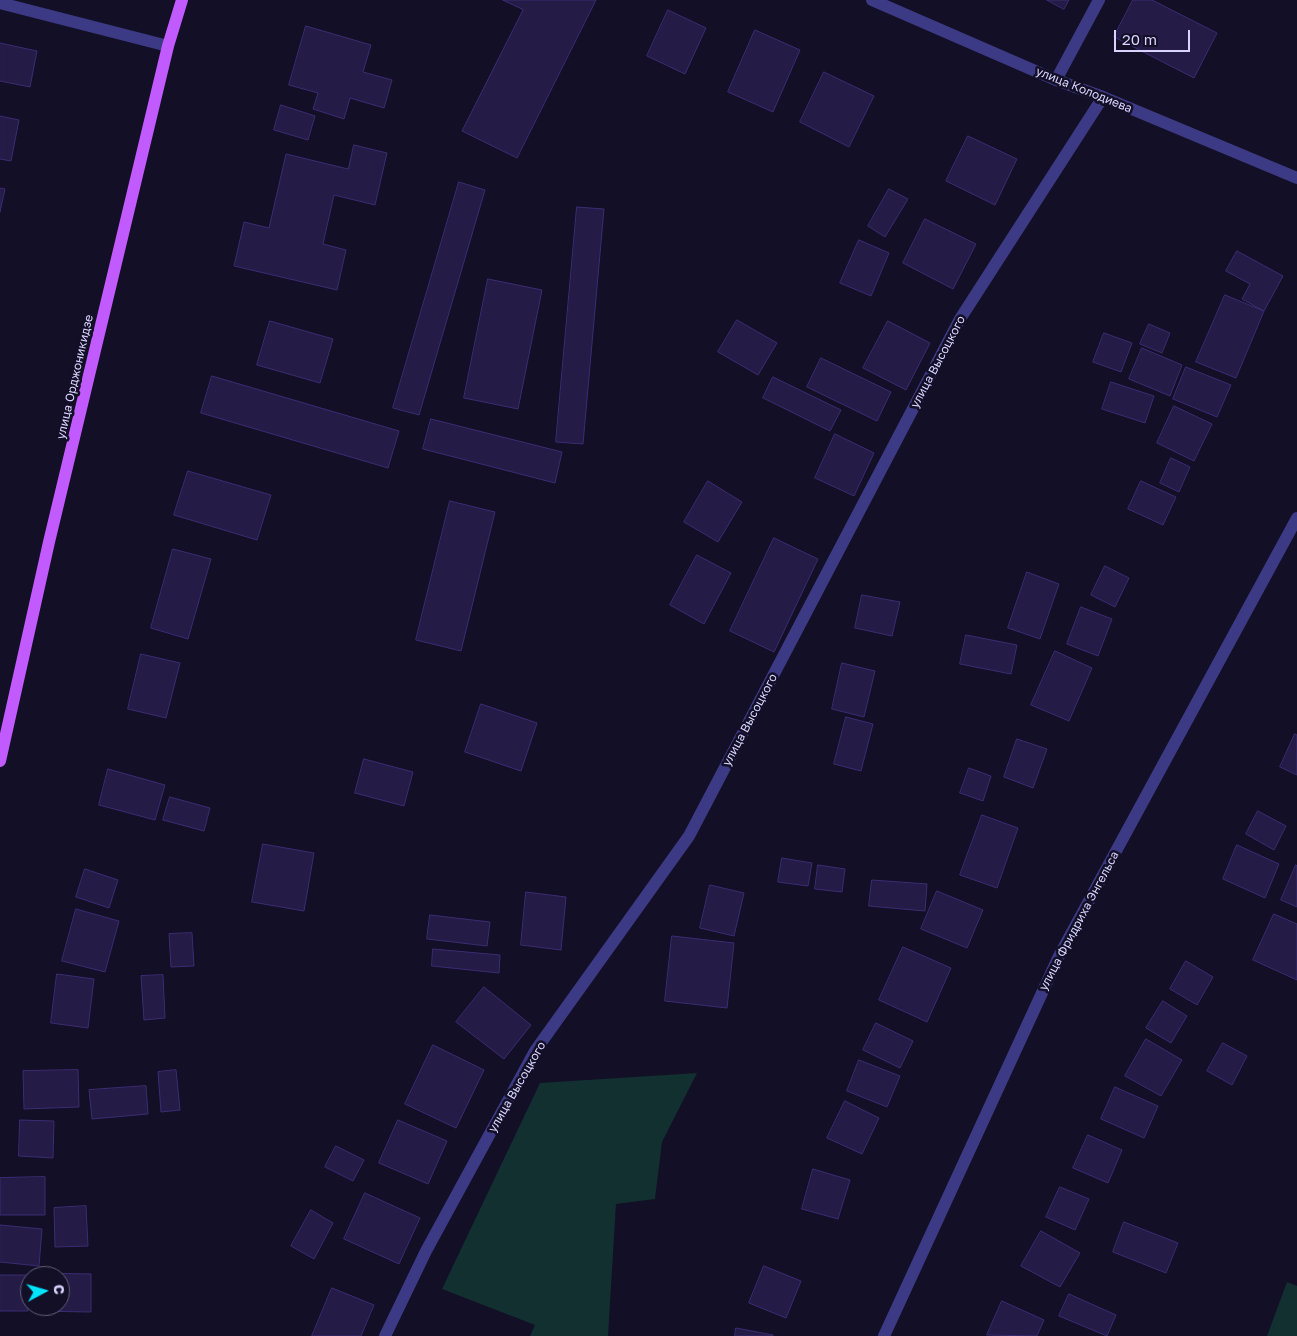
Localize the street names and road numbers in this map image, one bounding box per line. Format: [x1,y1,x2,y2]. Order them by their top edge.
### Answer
street label: улица Колодиева [1034,64,1134,116]
street label: улица Орджоникидзе [54,313,96,441]
street label: улица Высоцкого [908,313,968,411]
street label: улица Высоцкого [720,671,780,769]
street label: улица Фридриха Энгельса [1036,849,1122,993]
street label: улица Высоцкого [485,1039,549,1135]

